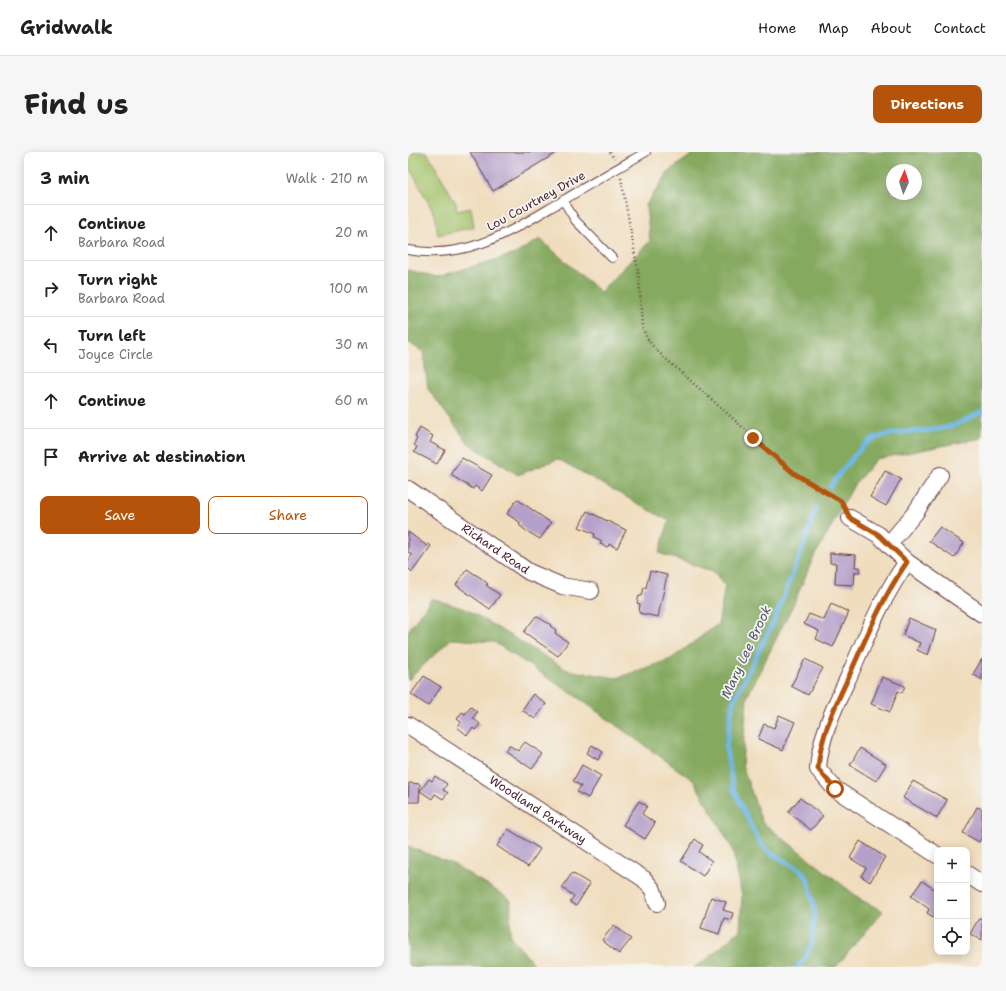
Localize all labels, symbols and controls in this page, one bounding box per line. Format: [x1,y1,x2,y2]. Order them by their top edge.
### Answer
text: Gridwalk [20,15,113,40]
text: Home [758,19,797,37]
text: Map [819,19,849,37]
text: About [871,19,912,37]
text: Contact [934,19,986,37]
text: Find us [24,85,129,123]
button: Directions [873,85,982,123]
north arrow [886,164,922,200]
text: 3 min [40,167,90,189]
street label: Lou Courtney Drive [484,167,588,235]
text: Walk · 210 m [286,170,368,187]
text: Continue [78,214,146,234]
icon: ahead [40,222,62,244]
text: 20 m [335,224,368,241]
text: Barbara Road [78,234,165,251]
text: Turn right [78,270,158,290]
icon: right [40,278,62,300]
text: 100 m [329,280,368,297]
text: Barbara Road [78,290,165,307]
text: Turn left [78,326,146,346]
icon: left [40,334,62,356]
text: 30 m [334,336,368,353]
text: Joyce Circle [78,346,153,363]
icon: ahead [40,390,62,412]
text: Continue [78,391,146,411]
text: 60 m [335,392,368,409]
route end [744,429,762,447]
icon: arrive [40,446,62,468]
text: Arrive at destination [78,447,246,467]
button: Save [40,496,200,534]
button: Share [208,496,368,534]
street label: Richard Road [458,520,533,578]
water label: Mary Lee Brook [717,602,775,701]
street label: Woodland Parkway [486,772,590,847]
route start [826,780,844,798]
map controls [934,847,970,955]
button: + [934,847,970,883]
button: − [934,883,970,919]
button: locate [934,919,970,955]

